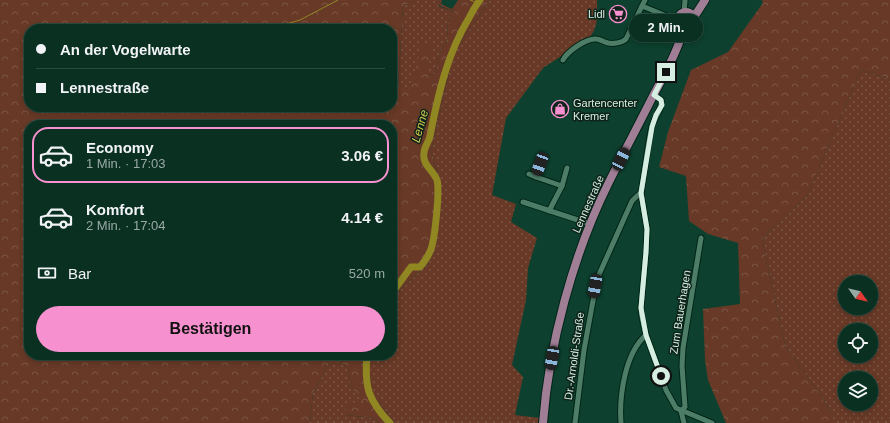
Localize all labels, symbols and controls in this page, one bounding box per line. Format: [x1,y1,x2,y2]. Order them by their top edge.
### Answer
supermarket icon: Lidl [608,4,628,24]
place label: Lidl [588,8,605,20]
callout: 2 Min. [629,14,703,42]
text: 2 Min. [648,20,684,35]
text: An der Vogelwarte [60,41,191,58]
route end [657,63,675,81]
text: Lennestraße [60,79,149,96]
place label: Gartencenter Kremer [573,97,638,122]
shop icon: Gartencenter Kremer [550,99,570,119]
water label: Lenne [409,108,431,144]
icon: car [38,137,74,173]
text: Economy [86,139,154,156]
car [610,146,632,172]
text: 3.06 € [341,147,383,164]
car [530,151,550,177]
text: 1 Min. · 17:03 [86,156,166,171]
street label: Lennestraße [570,173,606,235]
icon: car [38,199,74,235]
text: Komfort [86,201,144,218]
text: 4.14 € [341,209,383,226]
text: 2 Min. · 17:04 [86,218,166,233]
icon: cash [36,262,58,284]
text: Bar [68,265,91,282]
text: 520 m [349,266,385,281]
street label: Zum Bauerhagen [667,269,693,355]
car [587,273,603,299]
north arrow [838,275,878,315]
map controls [838,275,878,411]
button: Bestätigen [36,306,385,352]
street label: Dr.-Arnoldi-Straße [562,311,586,401]
button: locate [838,323,878,363]
car [544,345,560,371]
route start [652,367,670,385]
button: layers [838,371,878,411]

